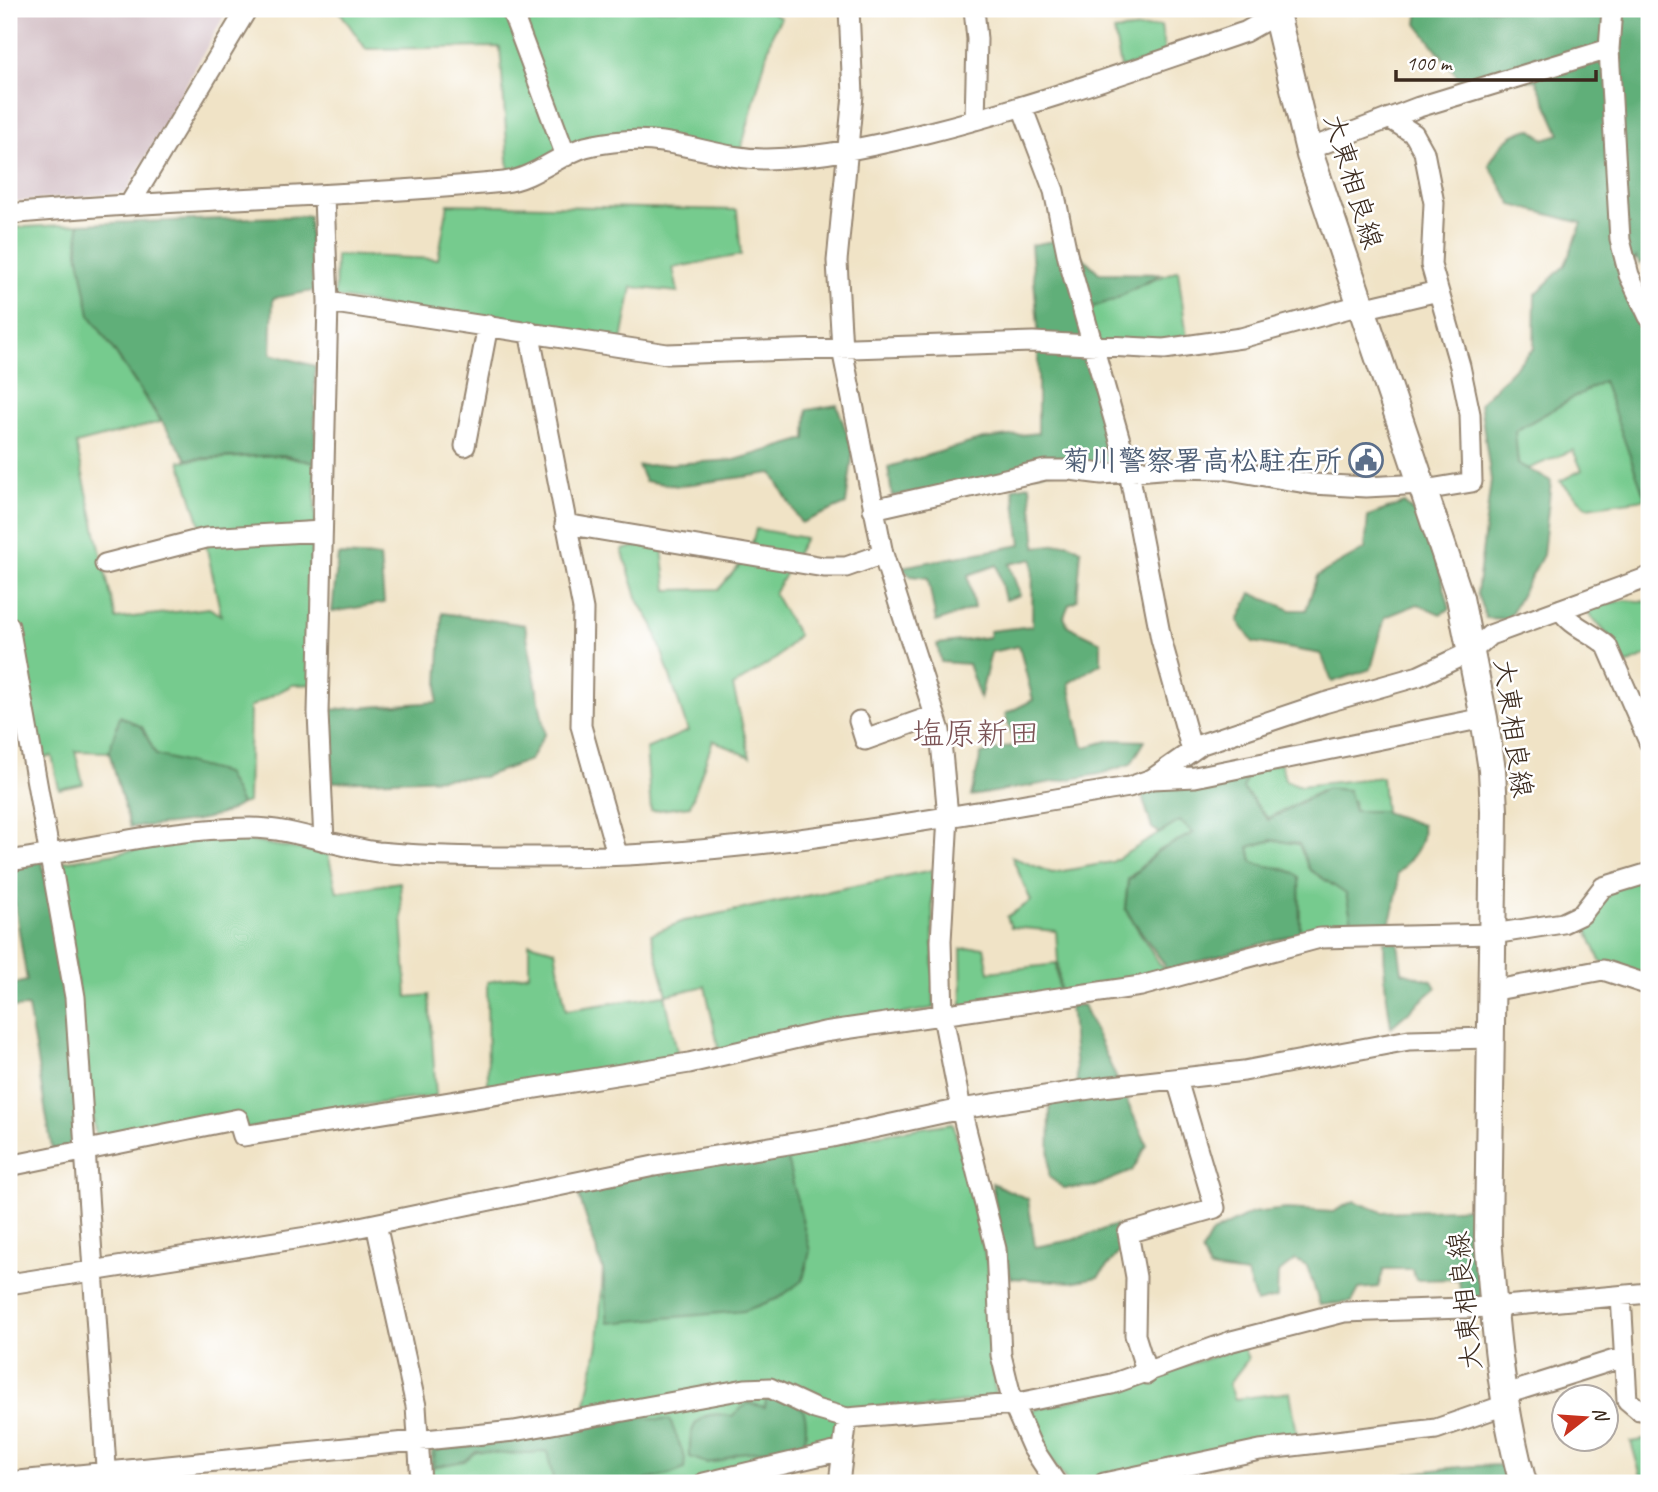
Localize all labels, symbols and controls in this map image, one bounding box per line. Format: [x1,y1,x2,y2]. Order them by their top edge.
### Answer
scale bar [1396,38,1595,82]
text: 100 m [1406,50,1453,76]
street label: 大東相良線 [1316,109,1391,253]
public building icon: 菊川警察署高松駐在所 [1347,441,1385,479]
place label: 菊川警察署高松駐在所 [1062,443,1342,478]
street label: 大東相良線 [1486,656,1541,800]
district label: 塩原新田 [912,713,1040,754]
street label: 大東相良線 [1440,1229,1489,1372]
north arrow [1550,1384,1620,1454]
text: N [1587,1404,1614,1426]

